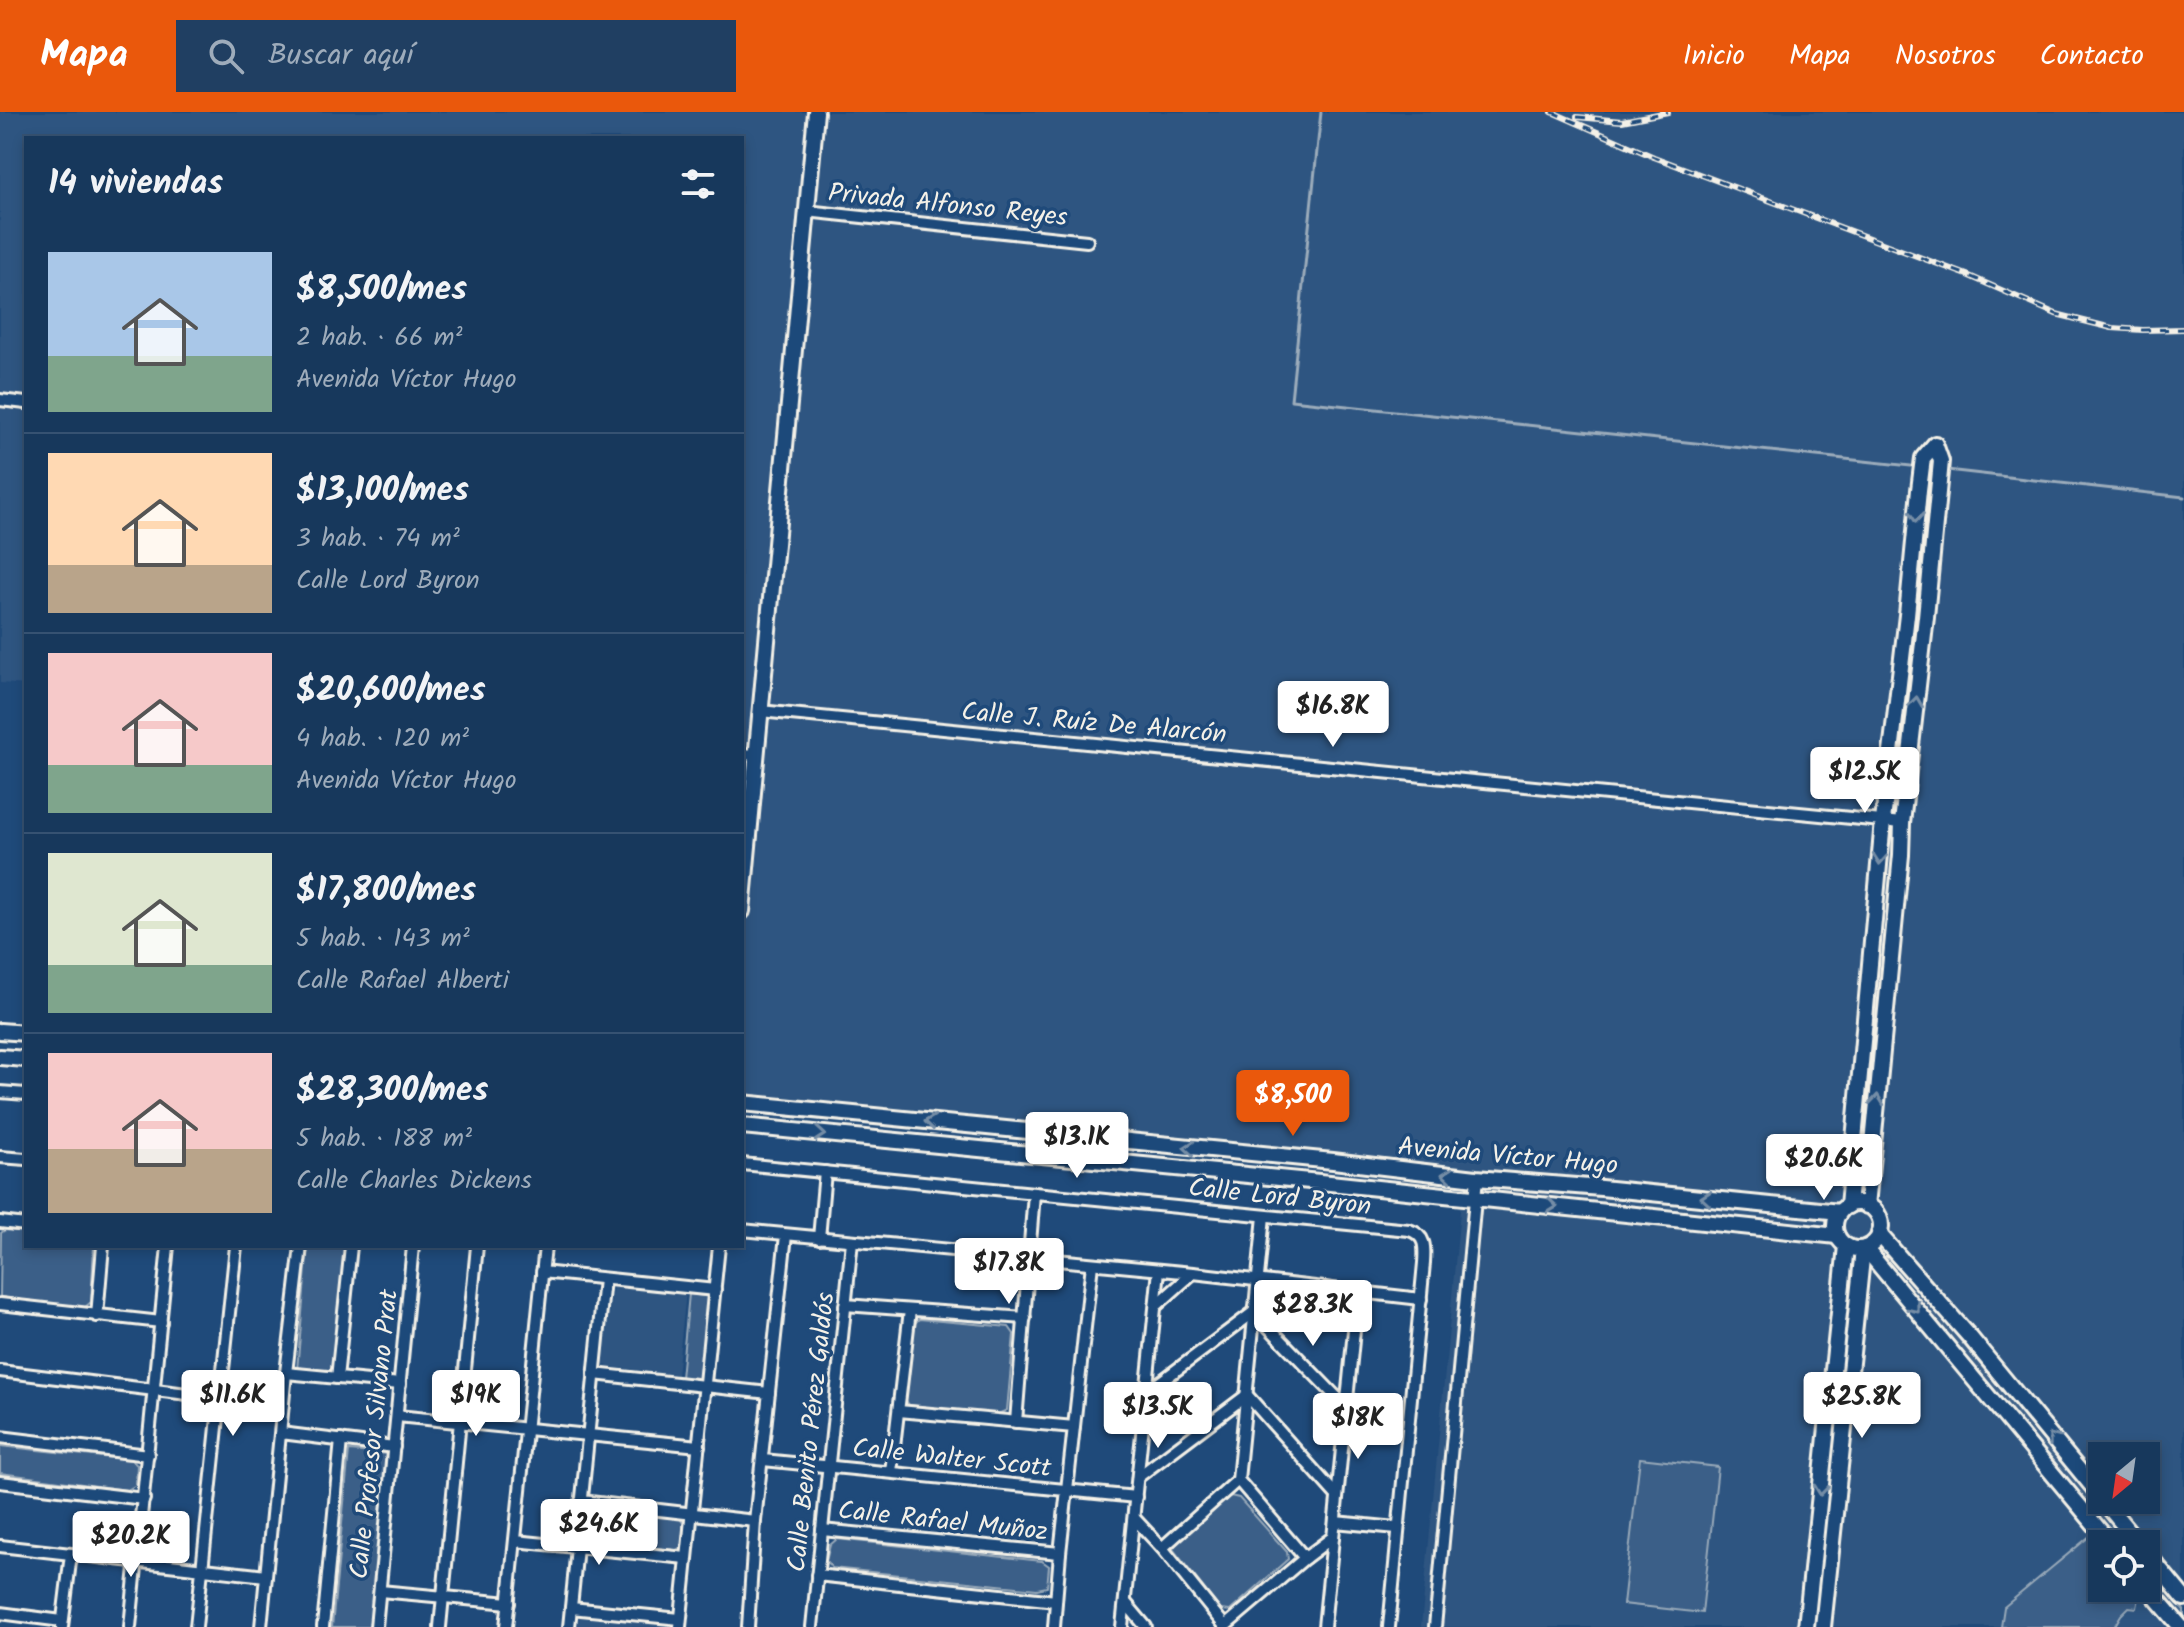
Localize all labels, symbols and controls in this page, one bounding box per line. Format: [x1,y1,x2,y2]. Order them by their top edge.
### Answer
search box [176,20,736,92]
text: Mapa [40,26,128,86]
text: Buscar aquí [268,32,414,80]
icon: search [204,34,248,78]
text: Inicio [1683,34,1745,79]
text: Mapa [1789,34,1851,79]
text: Nosotros [1895,34,1996,79]
text: Contacto [2040,34,2144,79]
text: 14 viviendas [48,157,223,211]
icon: filters [676,162,720,206]
street label: Privada Alfonso Reyes [826,173,1070,239]
text: $8,500/mes [296,263,467,317]
icon: home [112,284,208,380]
text: 2 hab. · 66 m² [296,317,463,359]
text: Avenida Víctor Hugo [296,359,517,401]
text: $13,100/mes [296,464,469,518]
icon: home [112,485,208,581]
one-way arrow [1908,511,1925,524]
text: 3 hab. · 74 m² [296,518,460,560]
text: Calle Lord Byron [296,560,480,602]
text: $20,600/mes [296,664,486,718]
pin: $16.8K [1268,681,1398,749]
icon: home [112,685,208,781]
text: $16.8K [1296,686,1370,728]
street label: Calle J. Ruíz De Alarcón [959,691,1228,757]
one-way arrow [1907,695,1924,708]
text: 4 hab. · 120 m² [296,718,469,760]
pin: $12.5K [1800,747,1930,815]
text: $12.5K [1828,752,1902,794]
text: Avenida Víctor Hugo [296,760,517,802]
one-way arrow [1871,853,1888,866]
text: $17,800/mes [296,864,476,918]
icon: home [112,885,208,981]
text: 5 hab. · 143 m² [296,918,470,960]
text: Calle Rafael Alberti [296,960,509,1002]
text: $28,300/mes [296,1064,488,1118]
pin: $8,500 [1228,1070,1358,1138]
text: $8,500 [1254,1075,1332,1117]
icon: home [112,1085,208,1181]
one-way arrow [1868,1093,1885,1106]
pin: $13.1K [1012,1112,1142,1180]
one-way arrow [923,1114,936,1131]
text: $13.1K [1043,1117,1111,1159]
text: 5 hab. · 188 m² [296,1118,472,1160]
one-way arrow [814,1125,827,1142]
street label: Avenida Víctor Hugo [1396,1126,1620,1188]
pin: $20.6K [1759,1134,1889,1202]
one-way arrow [1182,1139,1195,1156]
text: $20.6K [1784,1139,1864,1181]
text: Calle Charles Dickens [296,1160,532,1202]
one-way arrow [1441,1166,1454,1183]
street label: Calle Lord Byron [1186,1168,1373,1228]
one-way arrow [1699,1190,1712,1207]
one-way arrow [1546,1198,1559,1215]
pin: $17.8K [944,1238,1074,1306]
text: $17.8K [973,1243,1045,1285]
pin: $28.3K [1248,1280,1378,1348]
text: $28.3K [1272,1285,1354,1327]
street label: Calle Profesor Silvano Prat [339,1286,411,1581]
street label: Calle Benito Pérez Galdós [776,1290,848,1574]
one-way arrow [1905,1299,1920,1314]
pin: $11.6K [168,1370,298,1438]
pin: $19K [429,1370,523,1438]
pin: $25.8K [1797,1372,1927,1440]
text: $11.6K [199,1375,267,1417]
text: $19K [450,1375,502,1417]
text: $25.8K [1822,1377,1902,1419]
pin: $13.5K [1093,1382,1223,1450]
text: $13.5K [1122,1387,1194,1429]
pin: $18K [1311,1393,1405,1461]
text: $18K [1331,1398,1385,1440]
street label: Calle Walter Scott [850,1428,1054,1490]
one-way arrow [2048,1433,2063,1447]
north arrow [2088,1442,2160,1514]
map controls [2088,1442,2160,1602]
one-way arrow [1812,1484,1829,1497]
street label: Calle Rafael Muñoz [836,1490,1050,1554]
pin: $24.6K [534,1499,664,1567]
text: $24.6K [559,1504,639,1546]
pin: $20.2K [66,1511,196,1579]
text: $20.2K [91,1516,171,1558]
button: locate [2088,1530,2160,1602]

